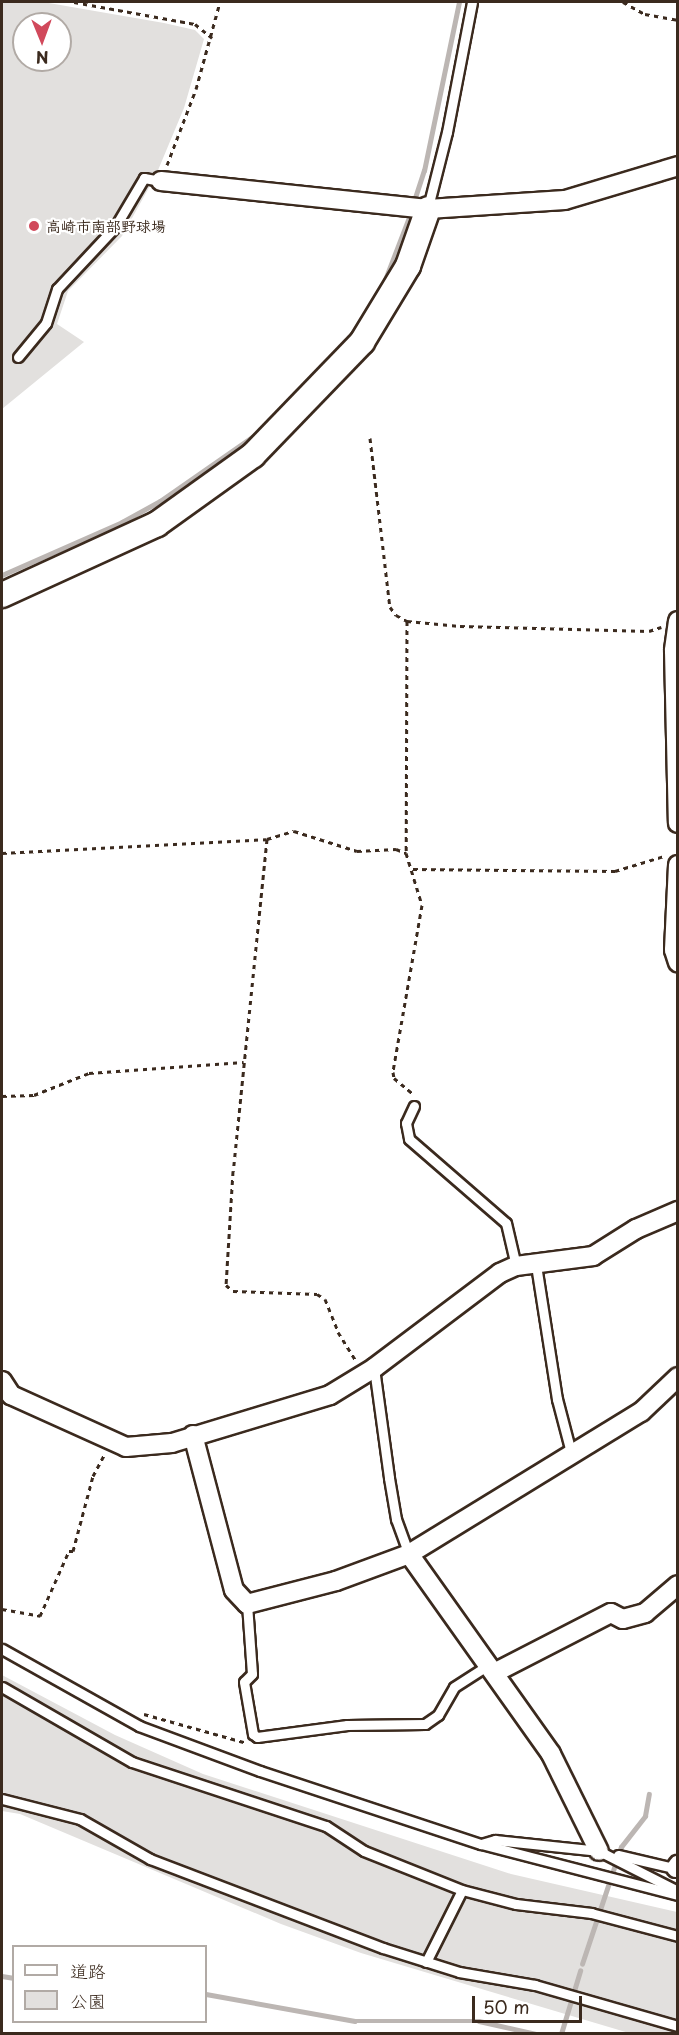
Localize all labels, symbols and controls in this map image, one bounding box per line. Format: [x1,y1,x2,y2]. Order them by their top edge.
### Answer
north arrow [12,12,72,72]
text: N [36,46,49,70]
place label: 高崎市南部野球場 [46,217,166,235]
marker: 高崎市南部野球場 [27,219,41,233]
legend [12,1945,207,2023]
text: 道路 [70,1957,106,1984]
scale bar [475,1984,584,2022]
text: 公園 [70,1987,106,2014]
text: 50 m [483,1993,530,2020]

